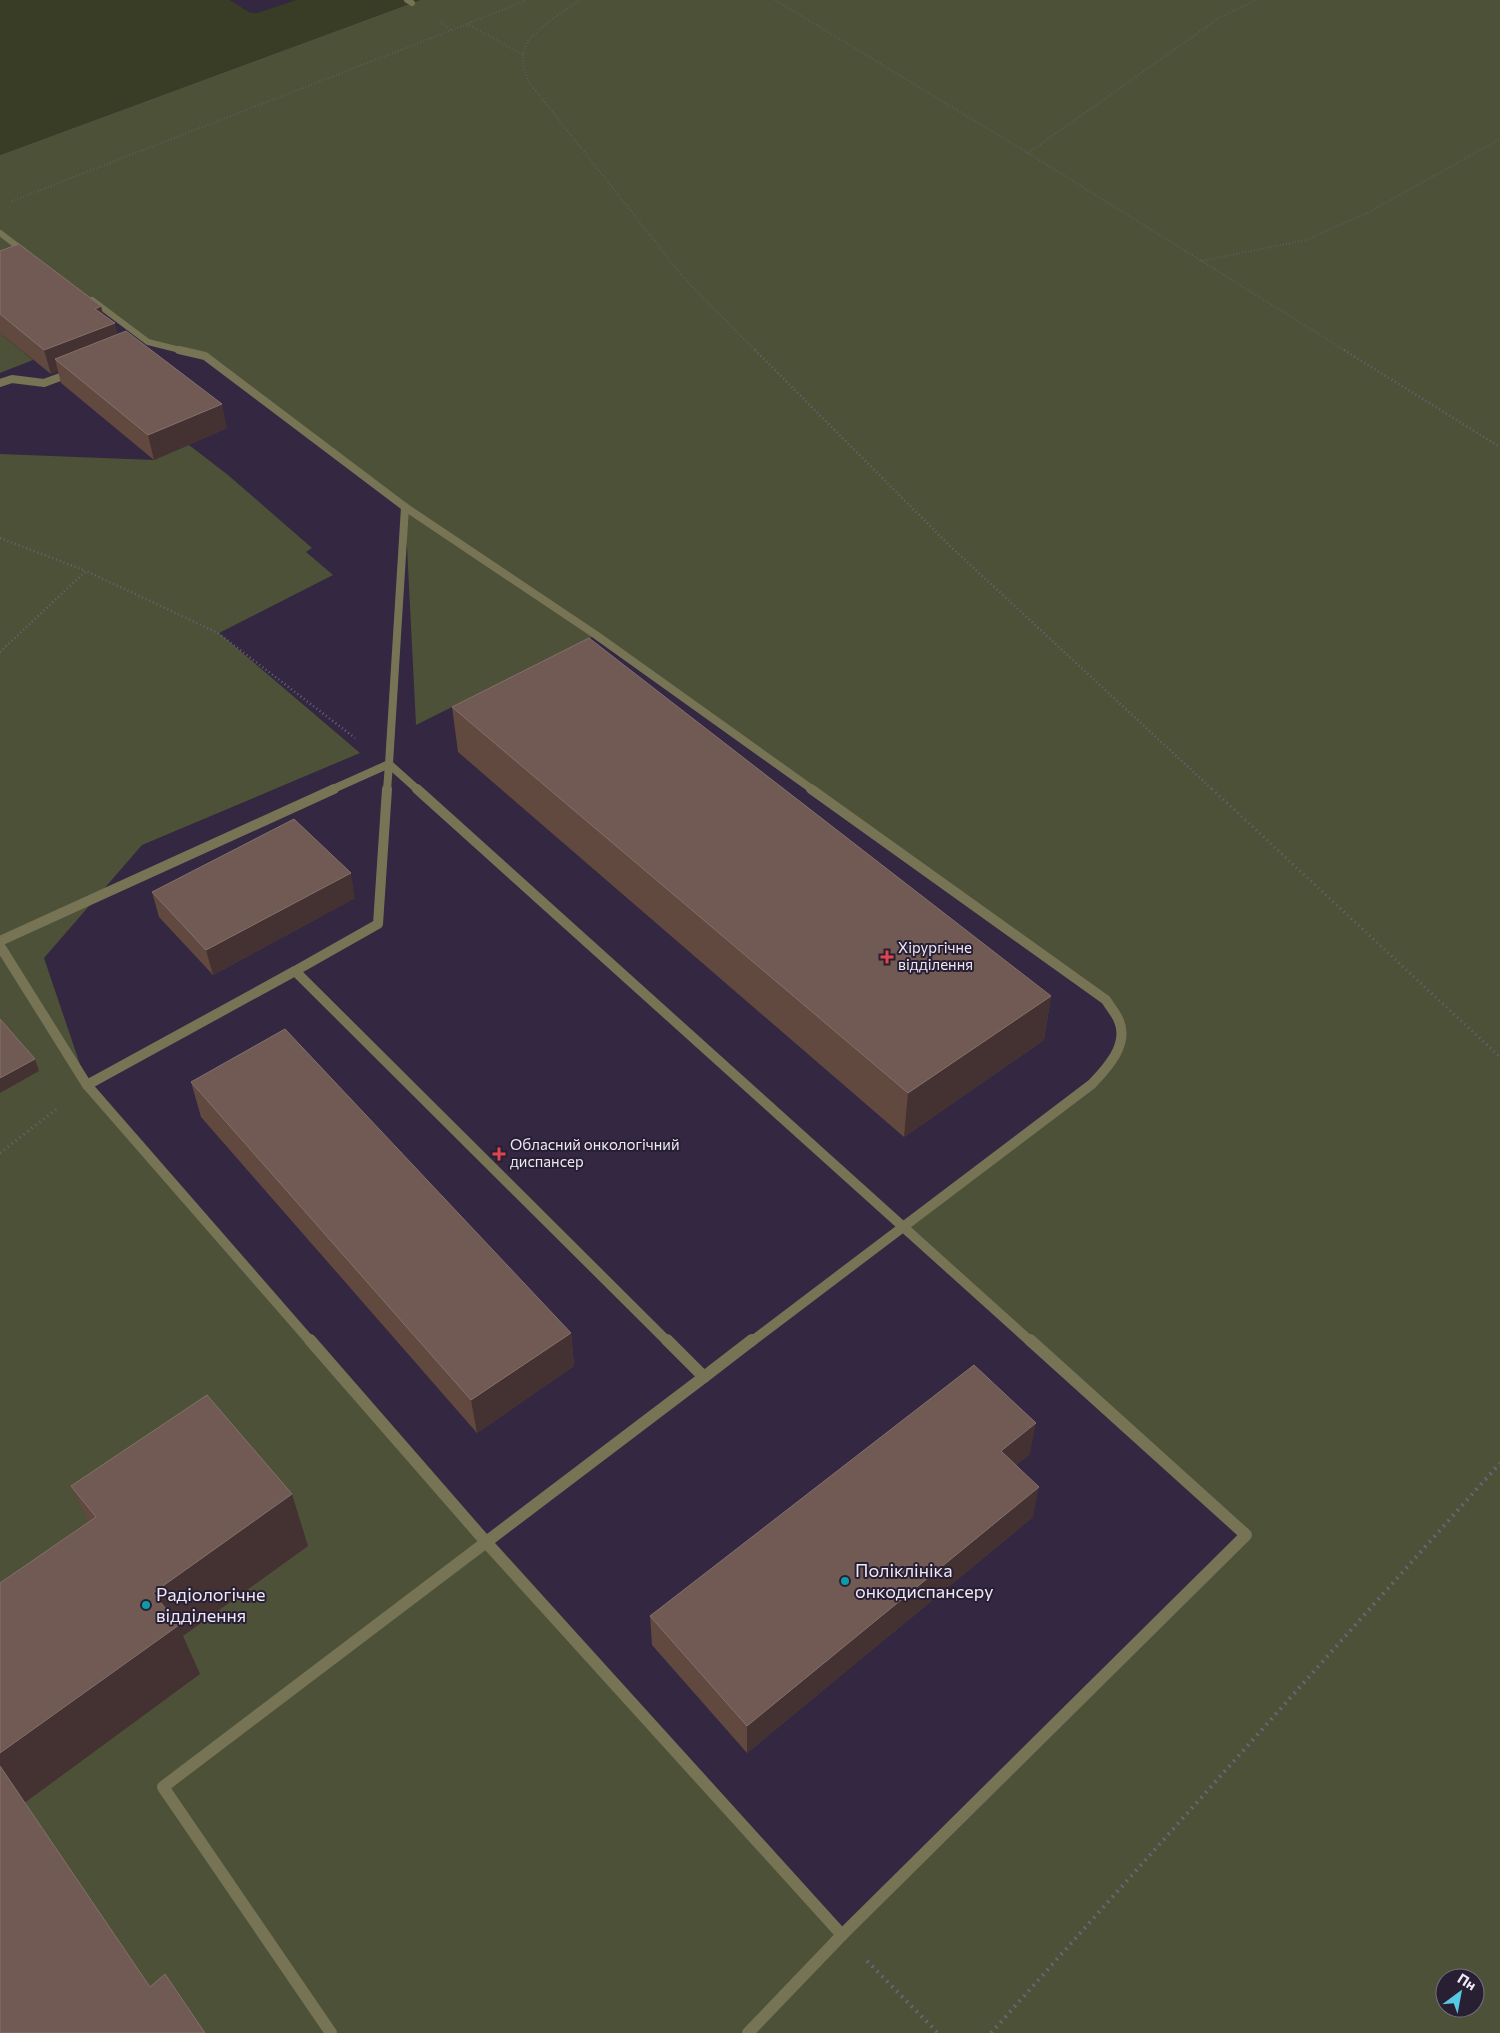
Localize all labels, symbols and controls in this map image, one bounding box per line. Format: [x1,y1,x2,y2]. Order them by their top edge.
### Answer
place label: Хірургічне відділення [898,938,973,973]
marker: Хірургічне відділення [880,950,894,964]
place label: Обласний онкологічний диспансер [510,1135,680,1170]
marker: Обласний онкологічний диспансер [492,1147,506,1161]
place label: Поліклініка онкодиспансеру [855,1559,993,1602]
marker: Поліклініка онкодиспансеру [839,1575,851,1587]
place label: Радіологічне відділення [156,1583,265,1626]
marker: Радіологічне відділення [140,1599,152,1611]
north arrow [1435,1968,1485,2018]
text: Пн [1455,1969,1480,1994]

